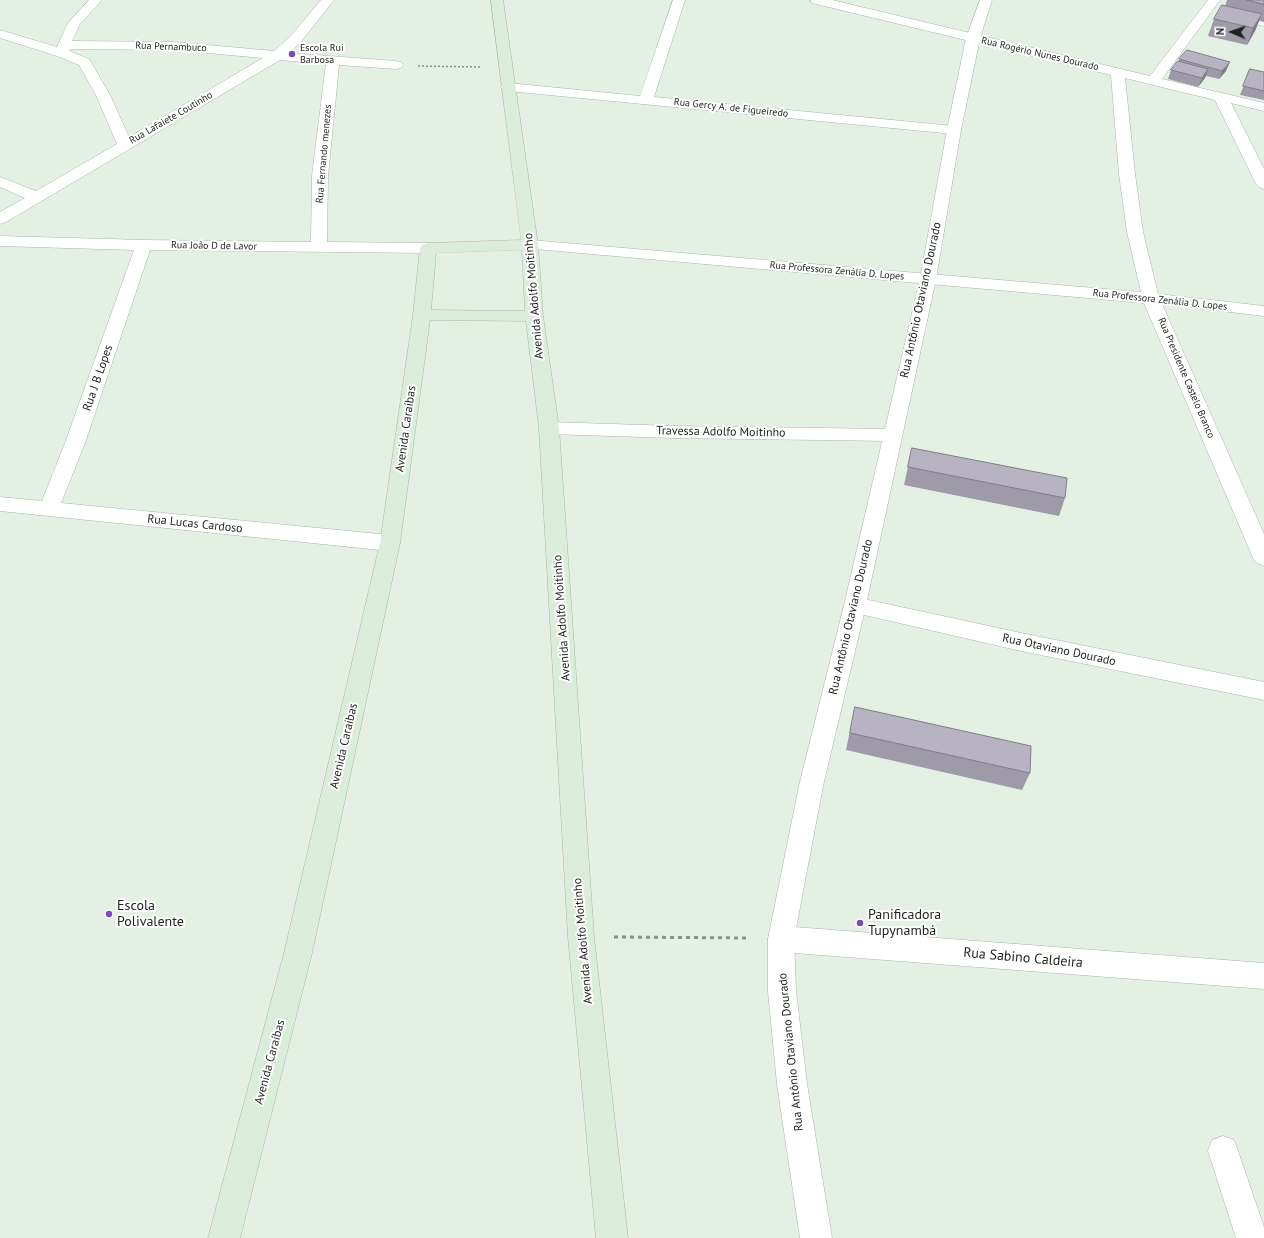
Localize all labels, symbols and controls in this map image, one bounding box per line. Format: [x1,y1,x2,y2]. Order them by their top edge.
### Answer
north arrow [1212,12,1252,52]
text: N [1213,28,1227,35]
street label: Rua Rogério Nunes Dourado [980,35,1100,73]
street label: Rua Pernambuco [135,40,207,54]
place label: Escola Rui Barbosa [300,42,344,66]
marker: Escola Rui Barbosa [287,49,297,59]
street label: Rua Lafaiete Coutinho [127,89,215,147]
street label: Rua Gercy A. de Figueiredo [673,96,789,120]
street label: Rua Fernando menezes [314,104,334,204]
street label: Rua Antônio Otaviano Dourado [897,221,945,379]
street label: Avenida Adolfo Moitinho [521,232,547,360]
street label: Rua João D de Lavor [171,239,257,253]
street label: Rua Professora Zenália D. Lopes [769,259,905,283]
street label: Rua Professora Zenália D. Lopes [1092,287,1228,313]
street label: Rua Presidente Castelo Branco [1155,316,1217,440]
street label: Rua J B Lopes [80,343,116,413]
street label: Avenida Caraíbas [393,385,419,473]
street label: Travessa Adolfo Moitinho [656,424,786,440]
street label: Rua Lucas Cardoso [147,512,243,536]
street label: Rua Antônio Otaviano Dourado [826,538,876,696]
street label: Avenida Adolfo Moitinho [550,554,574,682]
street label: Rua Otaviano Dourado [1001,631,1117,669]
street label: Avenida Caraíbas [327,702,361,790]
street label: Avenida Adolfo Moitinho [570,877,596,1005]
place label: Escola Polivalente [117,898,184,930]
place label: Panificadora Tupynambá [868,907,941,940]
marker: Escola Polivalente [104,909,114,919]
marker: Panificadora Tupynambá [855,918,865,928]
street label: Rua Sabino Caldeira [963,944,1083,972]
street label: Rua Antônio Otaviano Dourado [776,972,806,1132]
street label: Avenida Caraíbas [252,1018,288,1106]

